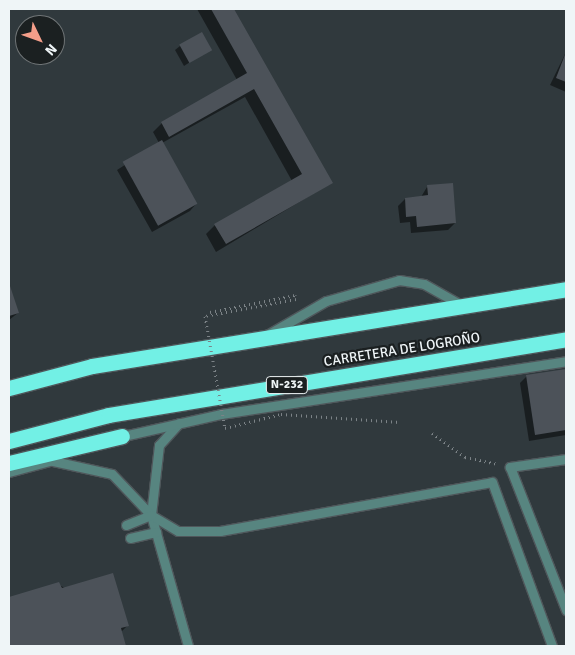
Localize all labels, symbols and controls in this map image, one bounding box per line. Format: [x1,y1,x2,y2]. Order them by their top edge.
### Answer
north arrow [15,15,65,65]
text: N [41,40,60,59]
street label: CARRETERA DE LOGROÑO [323,329,481,371]
road number: N-232 [266,376,308,394]

